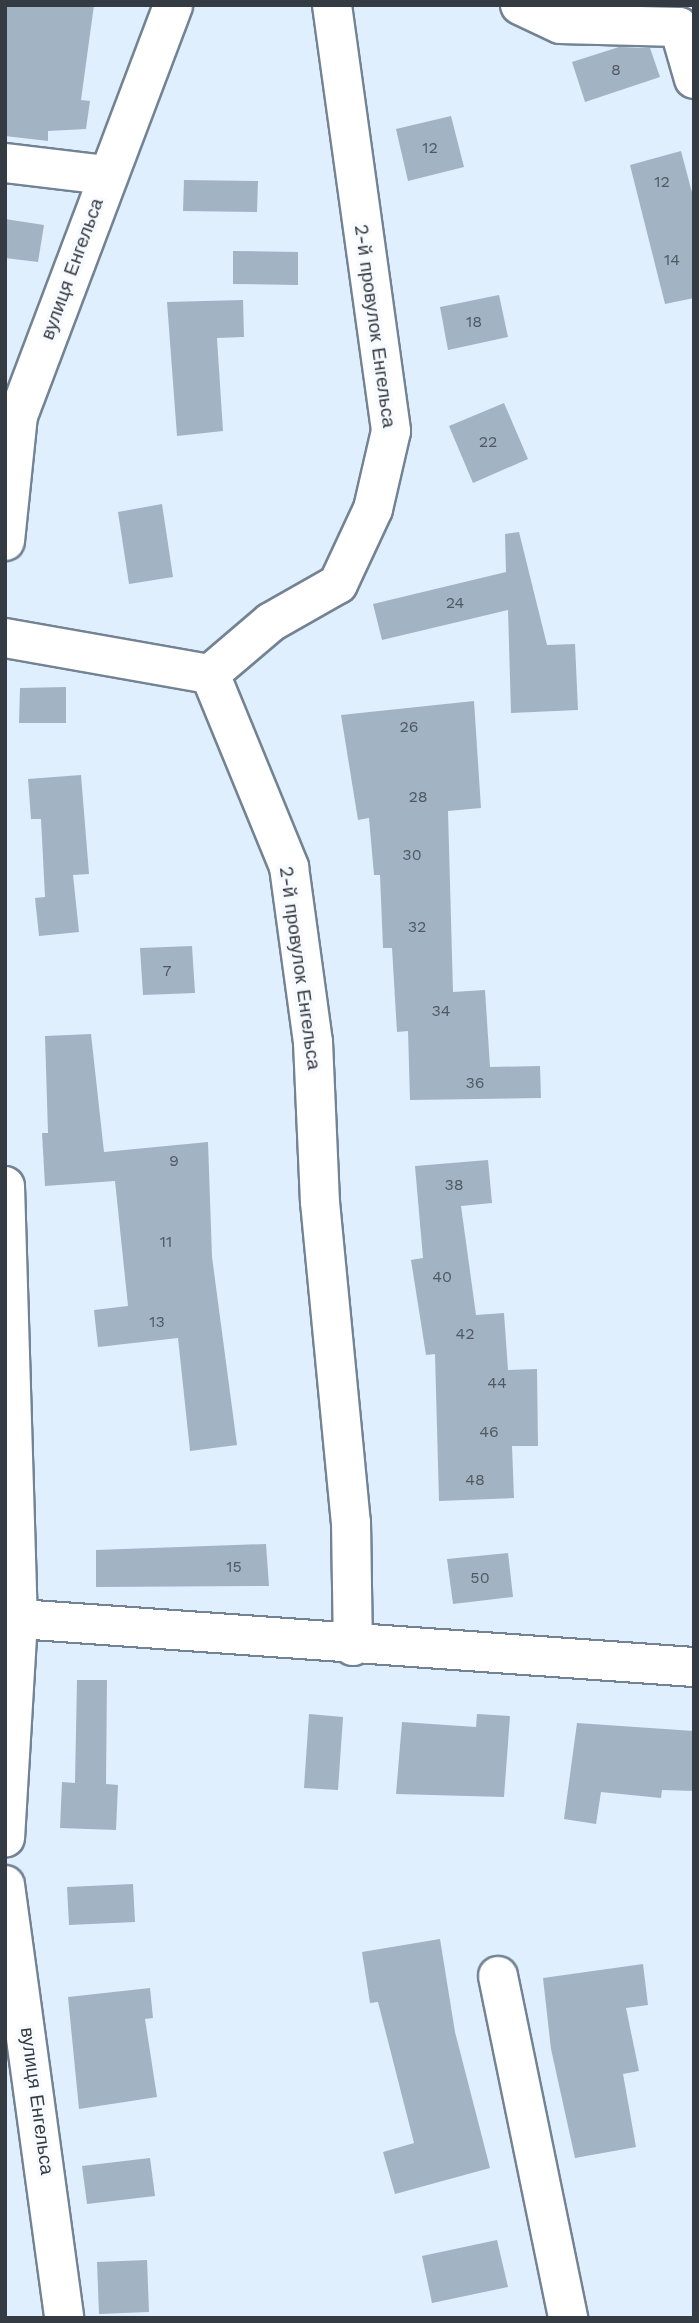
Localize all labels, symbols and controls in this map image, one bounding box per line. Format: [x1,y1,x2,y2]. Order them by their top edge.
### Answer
house number: 8 [611,60,621,80]
house number: 12 [422,138,438,158]
house number: 12 [654,172,670,192]
street label: вулиця Енгельса [36,195,108,343]
street label: 2-й провулок Енгельса [349,223,401,429]
house number: 14 [664,250,680,270]
house number: 18 [466,312,482,332]
house number: 22 [479,432,497,452]
house number: 24 [446,593,464,613]
house number: 26 [399,717,419,737]
house number: 28 [408,787,428,807]
house number: 30 [402,845,422,865]
street label: 2-й провулок Енгельса [274,865,326,1071]
house number: 32 [408,917,426,937]
house number: 7 [163,961,171,981]
house number: 34 [431,1001,451,1021]
house number: 36 [465,1073,485,1093]
house number: 9 [169,1151,179,1171]
house number: 38 [444,1175,464,1195]
house number: 11 [160,1232,172,1252]
house number: 40 [432,1267,452,1287]
house number: 13 [149,1312,165,1332]
house number: 42 [455,1324,475,1344]
house number: 44 [487,1373,507,1393]
house number: 46 [479,1422,499,1442]
house number: 48 [465,1470,485,1490]
house number: 15 [226,1557,242,1577]
house number: 50 [470,1568,490,1588]
street label: вулиця Енгельса [15,2026,59,2176]

